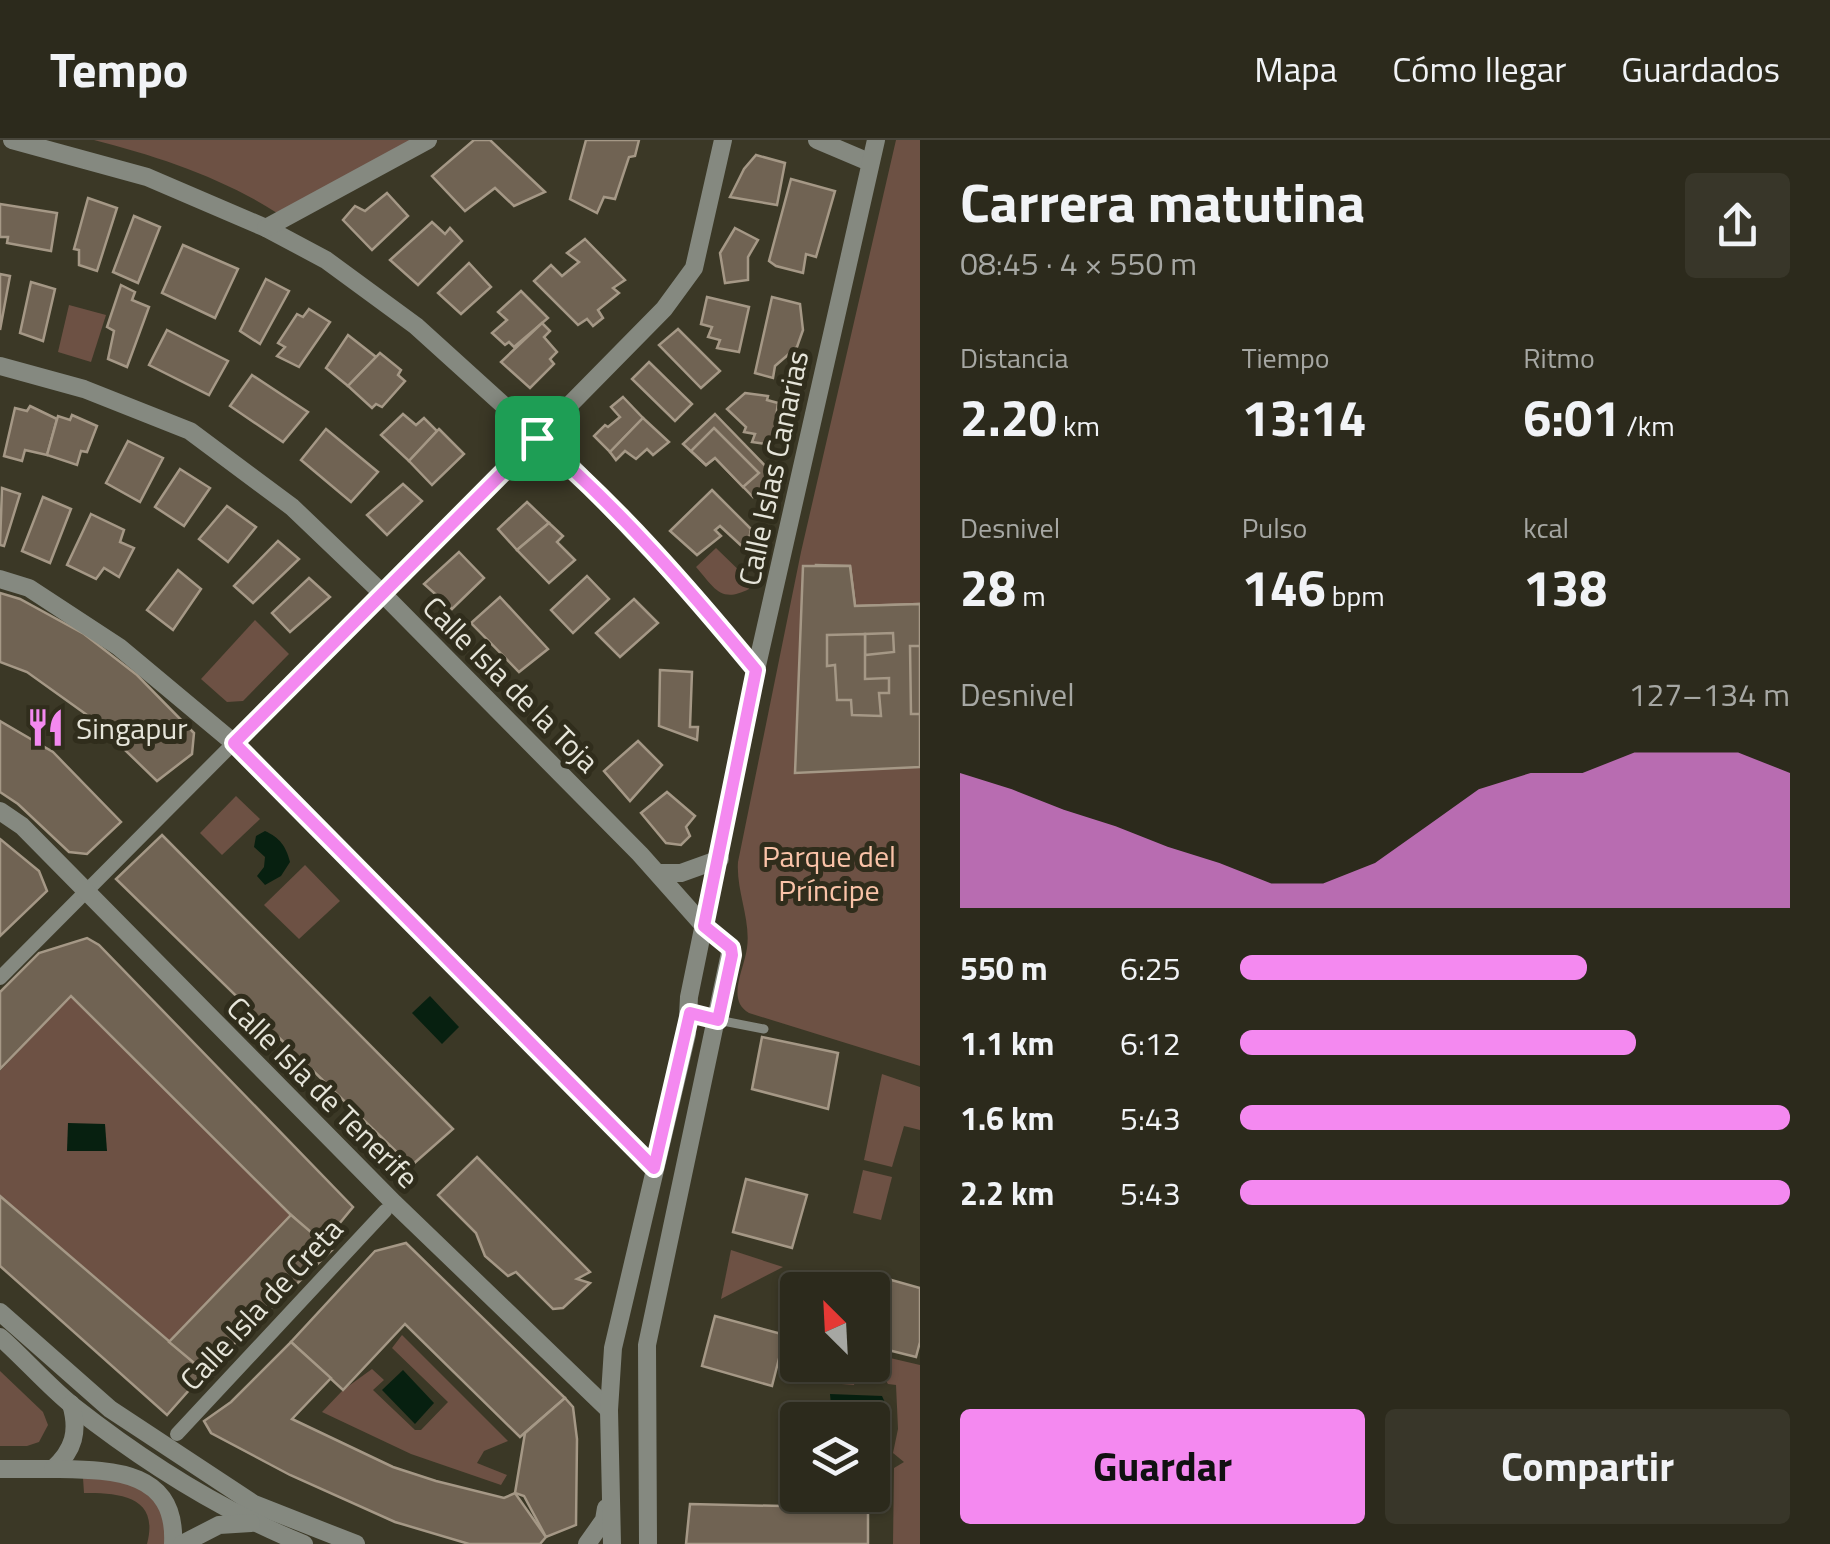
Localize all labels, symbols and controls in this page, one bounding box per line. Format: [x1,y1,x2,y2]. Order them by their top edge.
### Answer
text: Tempo [50,33,188,106]
text: Mapa [1254,42,1337,96]
text: Cómo llegar [1392,42,1566,96]
text: Guardados [1621,42,1780,96]
text: Carrera matutina [960,160,1365,243]
button: share [1685,173,1790,278]
text: 08:45 · 4 × 550 m [960,239,1197,287]
text: Distancia [960,336,1068,379]
text: Tiempo [1242,336,1330,379]
text: Ritmo [1523,336,1595,379]
street label: Calle Islas Canarias [726,346,820,590]
text: 2.20 [960,379,1057,455]
text: 13:14 [1242,379,1366,455]
text: 6:01 [1523,379,1620,455]
pin [495,396,580,481]
text: km [1057,404,1100,447]
text: /km [1620,404,1675,447]
icon: arrive [510,411,565,466]
text: Desnivel [960,506,1060,549]
text: Pulso [1242,506,1307,549]
text: kcal [1523,506,1569,549]
text: 28 [960,549,1016,625]
text: 146 [1242,549,1326,625]
text: 138 [1523,549,1607,625]
text: m [1016,574,1046,617]
text: bpm [1326,574,1385,617]
street label: Calle Isla de la Toja [412,585,610,783]
text: Desnivel [960,670,1075,718]
text: 127–134 m [1628,670,1790,718]
place label: Singapur [76,705,188,751]
restaurant icon: Singapur [25,707,67,749]
park label: Parque del Príncipe [762,833,896,913]
text: 550 m [960,944,1048,992]
text: 6:25 [1120,944,1181,992]
street label: Calle Isla de Tenerife [216,985,430,1199]
text: 1.1 km [960,1019,1054,1067]
text: 6:12 [1120,1019,1181,1067]
text: 1.6 km [960,1094,1054,1142]
text: 5:43 [1120,1094,1181,1142]
text: 2.2 km [960,1169,1054,1217]
text: 5:43 [1120,1169,1181,1217]
street label: Calle Isla de Creta [169,1207,353,1401]
north arrow [780,1272,890,1382]
map controls [780,1272,890,1512]
button: layers [780,1402,890,1512]
button: Guardar [960,1409,1365,1524]
button: Compartir [1385,1409,1790,1524]

